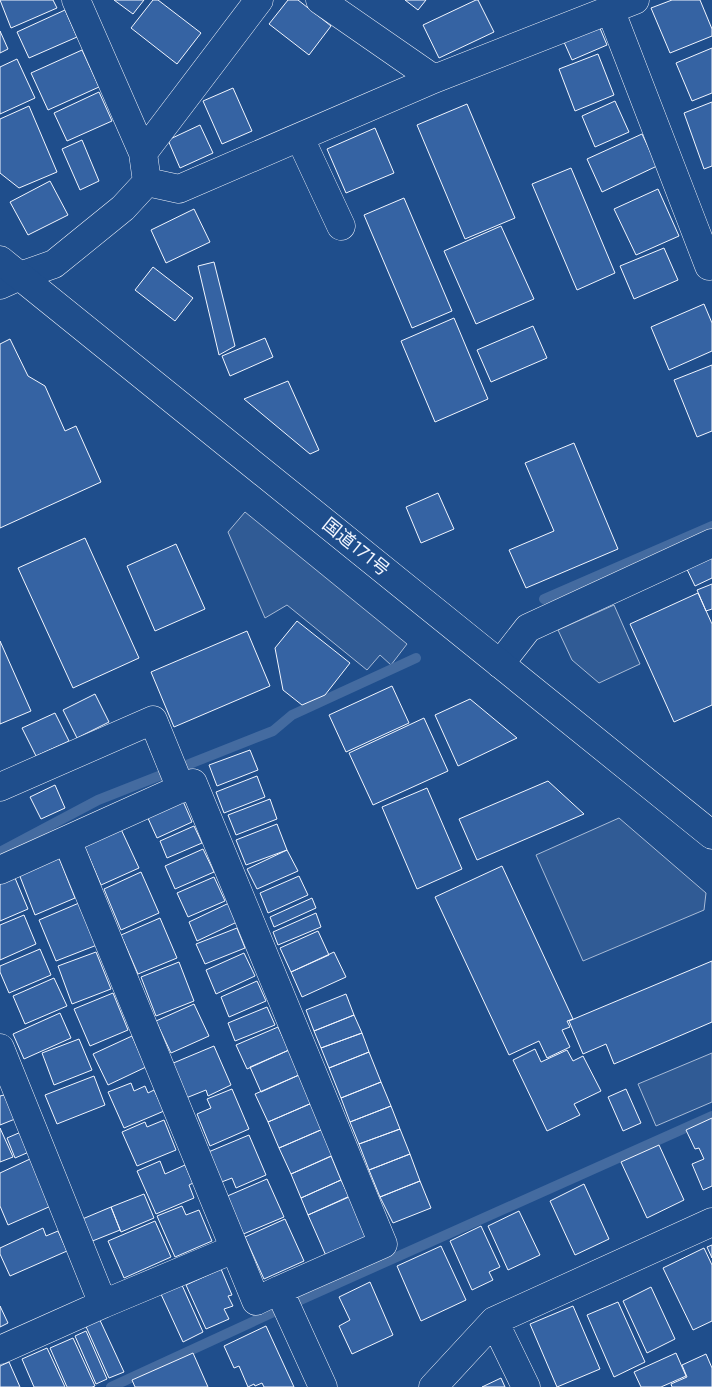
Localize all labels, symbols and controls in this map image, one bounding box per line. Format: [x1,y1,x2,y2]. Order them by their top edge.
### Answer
street label: 国道171号 [317,512,395,582]

